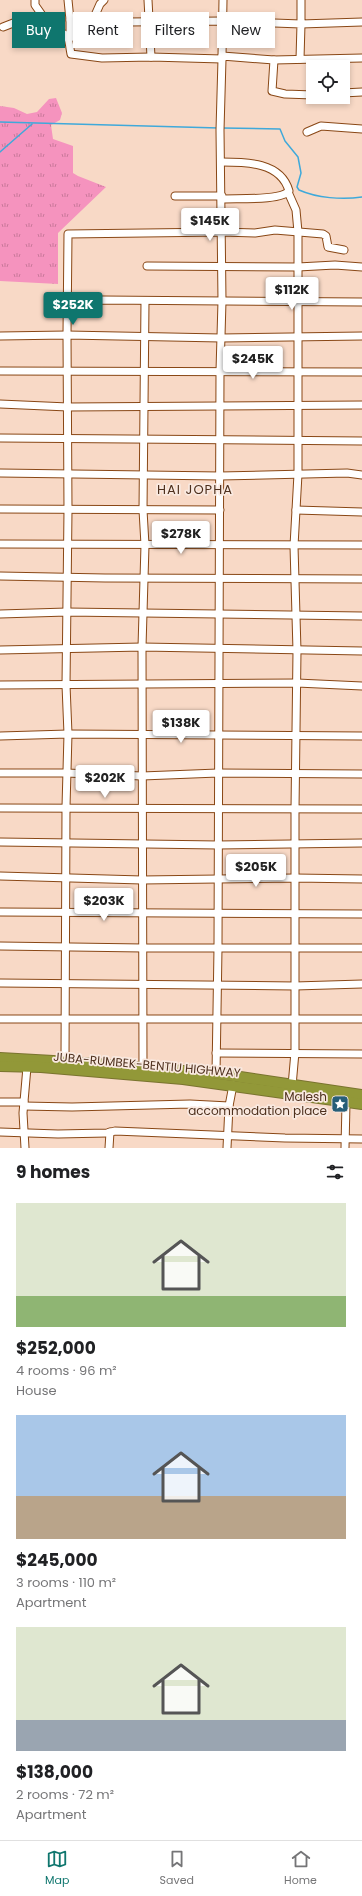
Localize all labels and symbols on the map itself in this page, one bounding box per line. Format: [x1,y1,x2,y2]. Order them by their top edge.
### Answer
pin: $145K [182,208,238,242]
pin: $112K [264,277,320,311]
pin: $252K [45,292,101,326]
pin: $245K [225,346,281,380]
district label: HAI JOPHA [157,480,233,499]
pin: $278K [153,521,209,555]
pin: $138K [153,710,209,744]
pin: $202K [77,765,133,799]
pin: $205K [228,854,284,888]
pin: $203K [76,888,132,922]
street label: JUBA-RUMBEK-BENTIU HIGHWAY [53,1048,241,1081]
place label: Malesh accommodation place [188,1088,327,1119]
place icon: Malesh accommodation place [330,1094,350,1114]

